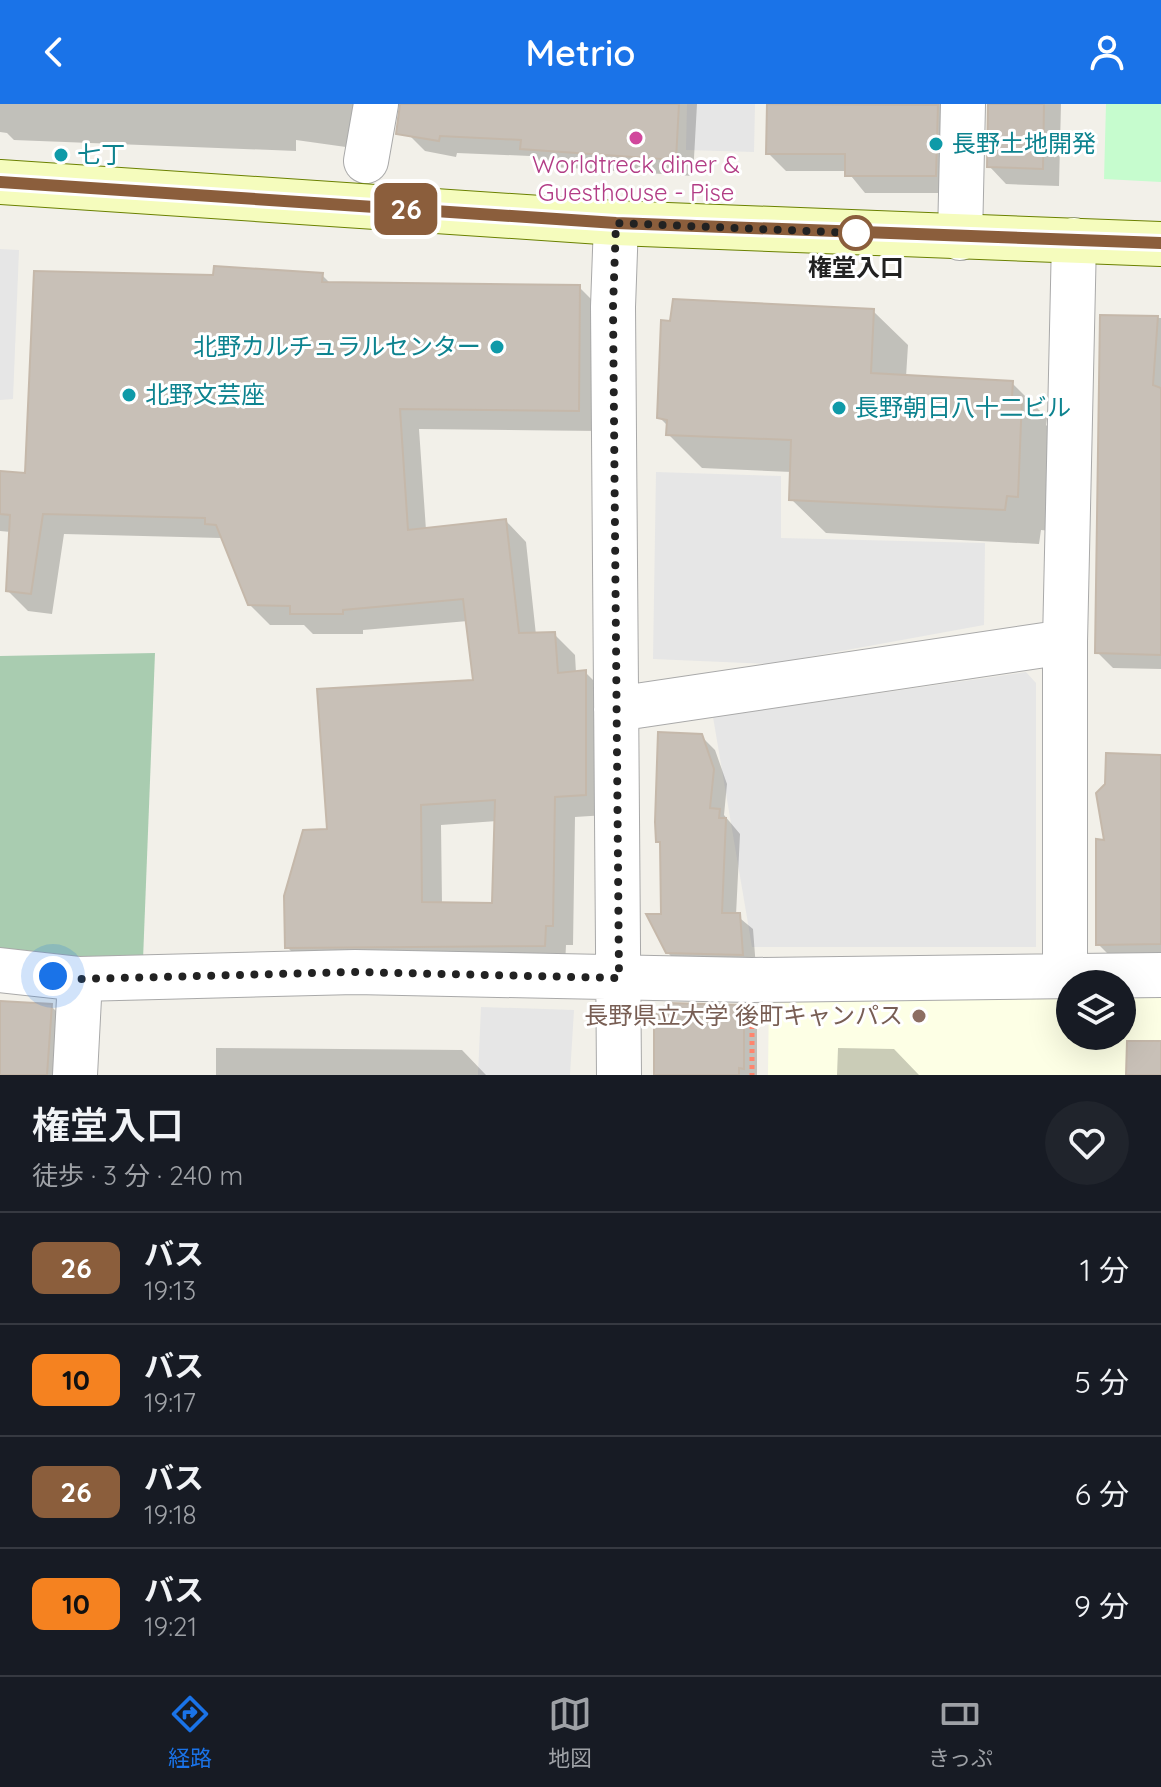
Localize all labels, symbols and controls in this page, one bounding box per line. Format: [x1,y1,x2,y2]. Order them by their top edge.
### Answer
icon: back [32,30,76,74]
text: Metrio [526,30,635,75]
icon: person [1085,30,1129,74]
place label: 長野土地開発 [952,128,1096,158]
marker: Worldtreck diner & Guesthouse - Pise [627,129,645,147]
marker: 長野土地開発 [927,135,945,153]
place label: 七丁 [77,139,125,169]
marker: 七丁 [52,146,70,164]
place label: Worldtreck diner & Guesthouse - Pise [532,149,740,207]
line badge: 26 [370,183,442,235]
text: 26 [390,191,422,226]
marker: 権堂入口 [839,216,873,250]
place label: 権堂入口 [808,252,904,282]
place label: 北野カルチュラルセンター [193,331,481,361]
marker: 北野カルチュラルセンター [488,338,506,356]
place label: 北野文芸座 [145,379,265,409]
marker: 北野文芸座 [120,386,138,404]
place label: 長野朝日八十二ビル [855,392,1071,422]
marker: 長野朝日八十二ビル [830,399,848,417]
your location [33,956,73,996]
map controls [1056,970,1136,1050]
button: layers [1056,970,1136,1050]
place label: 長野県立大学 後町キャンパス [584,1000,903,1030]
marker: 長野県立大学 後町キャンパス [910,1007,928,1025]
text: 権堂入口 [32,1101,184,1149]
button: heart [1045,1101,1129,1185]
text: 徒歩 · 3 分 · 240 m [32,1159,243,1192]
text: バス [144,1235,204,1273]
text: 26 [60,1250,92,1285]
text: 1 分 [1080,1251,1129,1289]
text: 19:13 [144,1274,196,1307]
text: バス [144,1347,204,1385]
text: 10 [62,1362,90,1397]
text: 5 分 [1074,1363,1129,1401]
text: 19:17 [144,1386,196,1419]
text: バス [144,1459,204,1497]
text: 26 [60,1474,92,1509]
text: 6 分 [1075,1475,1129,1513]
text: 19:18 [144,1498,197,1531]
text: バス [144,1571,204,1609]
text: 10 [62,1586,90,1621]
text: 9 分 [1074,1587,1129,1625]
text: 19:21 [144,1610,197,1643]
tab: 経路 [168,1692,212,1772]
tab: 地図 [548,1692,592,1772]
tab: きっぷ [928,1692,993,1772]

